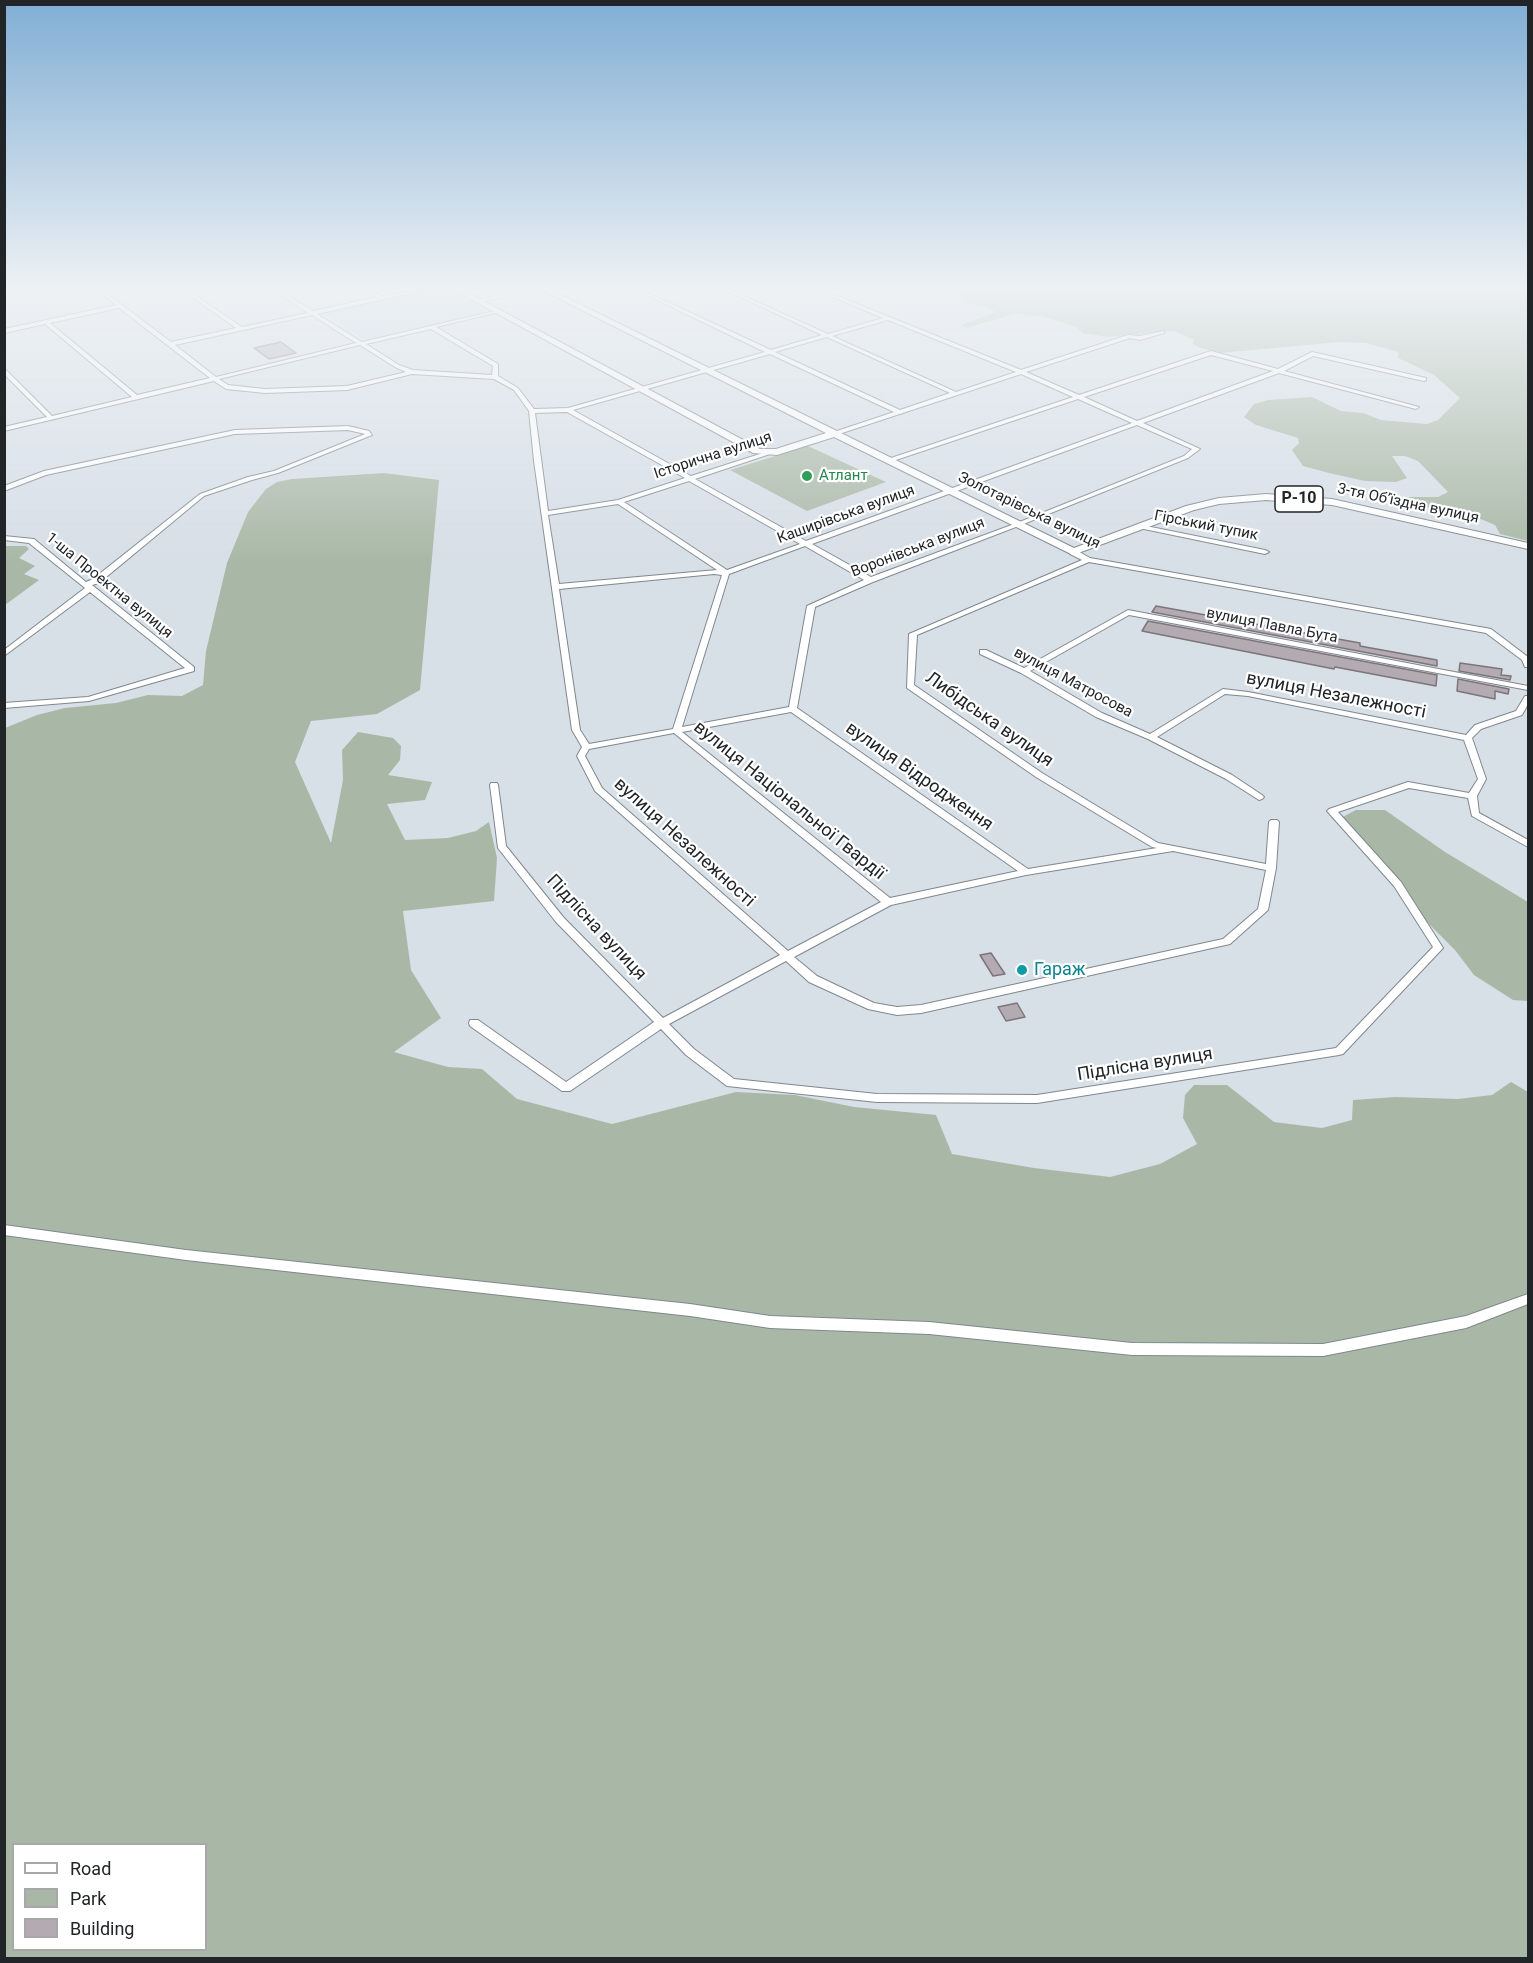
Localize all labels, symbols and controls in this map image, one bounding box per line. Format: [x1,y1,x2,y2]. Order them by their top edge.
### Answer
street label: Історична вулиця [652,428,774,484]
place label: Атлант [819,467,868,485]
marker: Атлант [800,469,814,483]
street label: Золотарівська вулиця [955,469,1103,553]
street label: 3-тя Обʼїздна вулиця [1336,480,1480,528]
street label: Каширівська вулиця [775,482,917,548]
road number: Р-10 [1275,486,1323,512]
street label: Гірський тупик [1153,507,1259,545]
street label: Воронівська вулиця [849,514,987,582]
street label: 1-ша Проектна вулиця [42,529,176,643]
street label: вулиця Павла Бута [1205,604,1339,648]
street label: вулиця Матросова [1010,644,1136,722]
street label: Либідська вулиця [921,668,1057,772]
street label: вулиця Незалежності [1244,668,1428,724]
street label: вулиця Національної Гвардії [689,717,889,885]
street label: вулиця Відродження [841,718,997,836]
street label: вулиця Незалежності [609,774,759,912]
street label: Підлісна вулиця [541,871,651,985]
place label: Гараж [1034,959,1086,981]
marker: Гараж [1015,963,1029,977]
street label: Підлісна вулиця [1076,1044,1214,1086]
legend [12,1843,207,1951]
text: Road [70,1858,111,1879]
text: Park [70,1888,106,1909]
text: Building [70,1918,134,1939]

